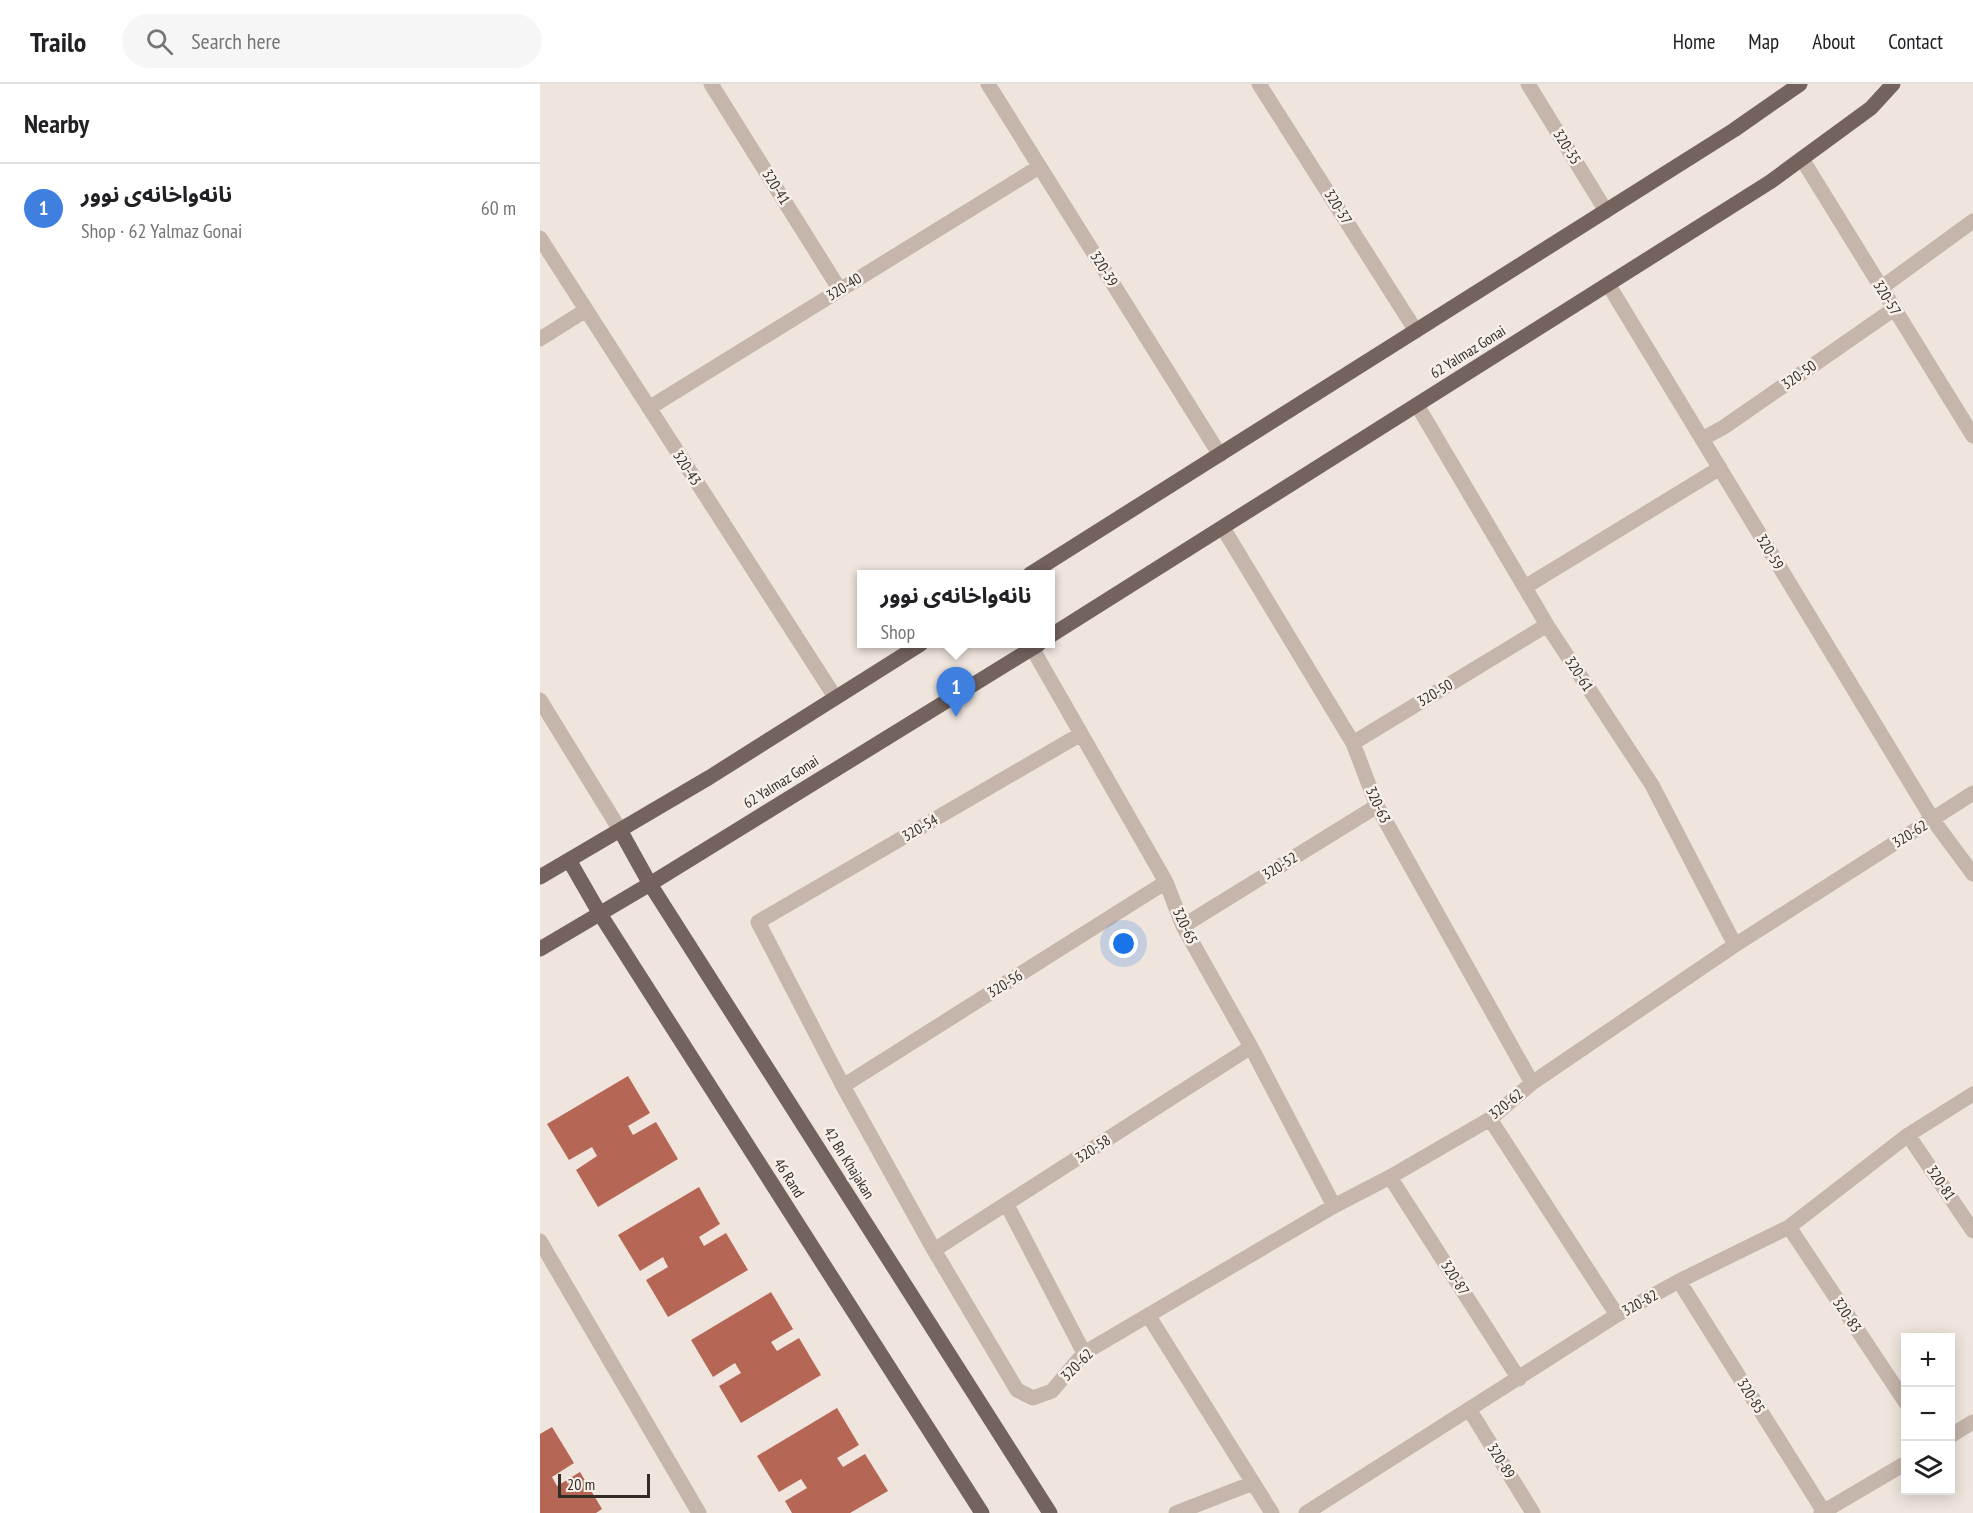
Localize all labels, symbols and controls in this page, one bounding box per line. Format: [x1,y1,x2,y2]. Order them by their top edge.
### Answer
search box [122,14,542,68]
text: Trailo [30,23,86,60]
icon: search [143,25,176,58]
text: Search here [191,27,281,55]
text: Home [1673,28,1715,55]
text: Map [1748,28,1779,55]
text: About [1812,28,1855,55]
text: Contact [1888,28,1943,55]
text: Nearby [24,107,89,140]
street label: 320-35 [1549,126,1586,168]
street label: 320-41 [758,166,795,208]
text: نانەواخانەی نوور [81,180,232,208]
street label: 320-37 [1320,186,1357,228]
text: 1 [39,195,48,221]
text: 60 m [481,195,516,221]
text: Shop · 62 Yalmaz Gonai [81,218,242,244]
street label: 320-39 [1086,248,1123,290]
street label: 320-40 [823,268,865,305]
street label: 320-57 [1869,277,1906,319]
street label: 62 Yalmaz Gonai [1426,321,1509,382]
street label: 320-50 [1778,356,1820,393]
street label: 320-43 [669,447,706,489]
street label: 320-59 [1752,531,1788,573]
popup [857,570,1055,648]
text: نانەواخانەی نوور [880,581,1032,609]
text: Shop [880,619,915,645]
street label: 320-61 [1561,653,1598,695]
pin: 1 [936,668,976,717]
street label: 320-50 [1414,674,1456,711]
street label: 62 Yalmaz Gonai [739,751,822,812]
street label: 320-63 [1362,783,1395,826]
street label: 320-54 [898,810,941,845]
street label: 320-62 [1889,815,1931,852]
street label: 320-52 [1259,847,1301,884]
street label: 320-65 [1169,904,1202,947]
your location [1109,929,1138,958]
street label: 320-56 [984,965,1026,1002]
street label: 320-62 [1485,1084,1526,1123]
street label: 42 Bn Khajakan [820,1123,879,1202]
street label: 320-58 [1072,1130,1114,1167]
street label: 46 Rand [770,1154,809,1201]
street label: 320-81 [1923,1162,1960,1204]
street label: 320-87 [1437,1257,1474,1299]
street label: 320-82 [1618,1285,1661,1320]
street label: 320-83 [1829,1294,1866,1336]
map controls [1901,1333,1955,1495]
button: + [1901,1333,1955,1387]
street label: 320-62 [1056,1344,1097,1385]
street label: 320-85 [1733,1375,1770,1417]
button: − [1901,1387,1955,1441]
street label: 320-89 [1483,1440,1520,1482]
button: layers [1901,1441,1955,1495]
scale bar [558,1471,650,1498]
text: 20 m [567,1474,595,1494]

